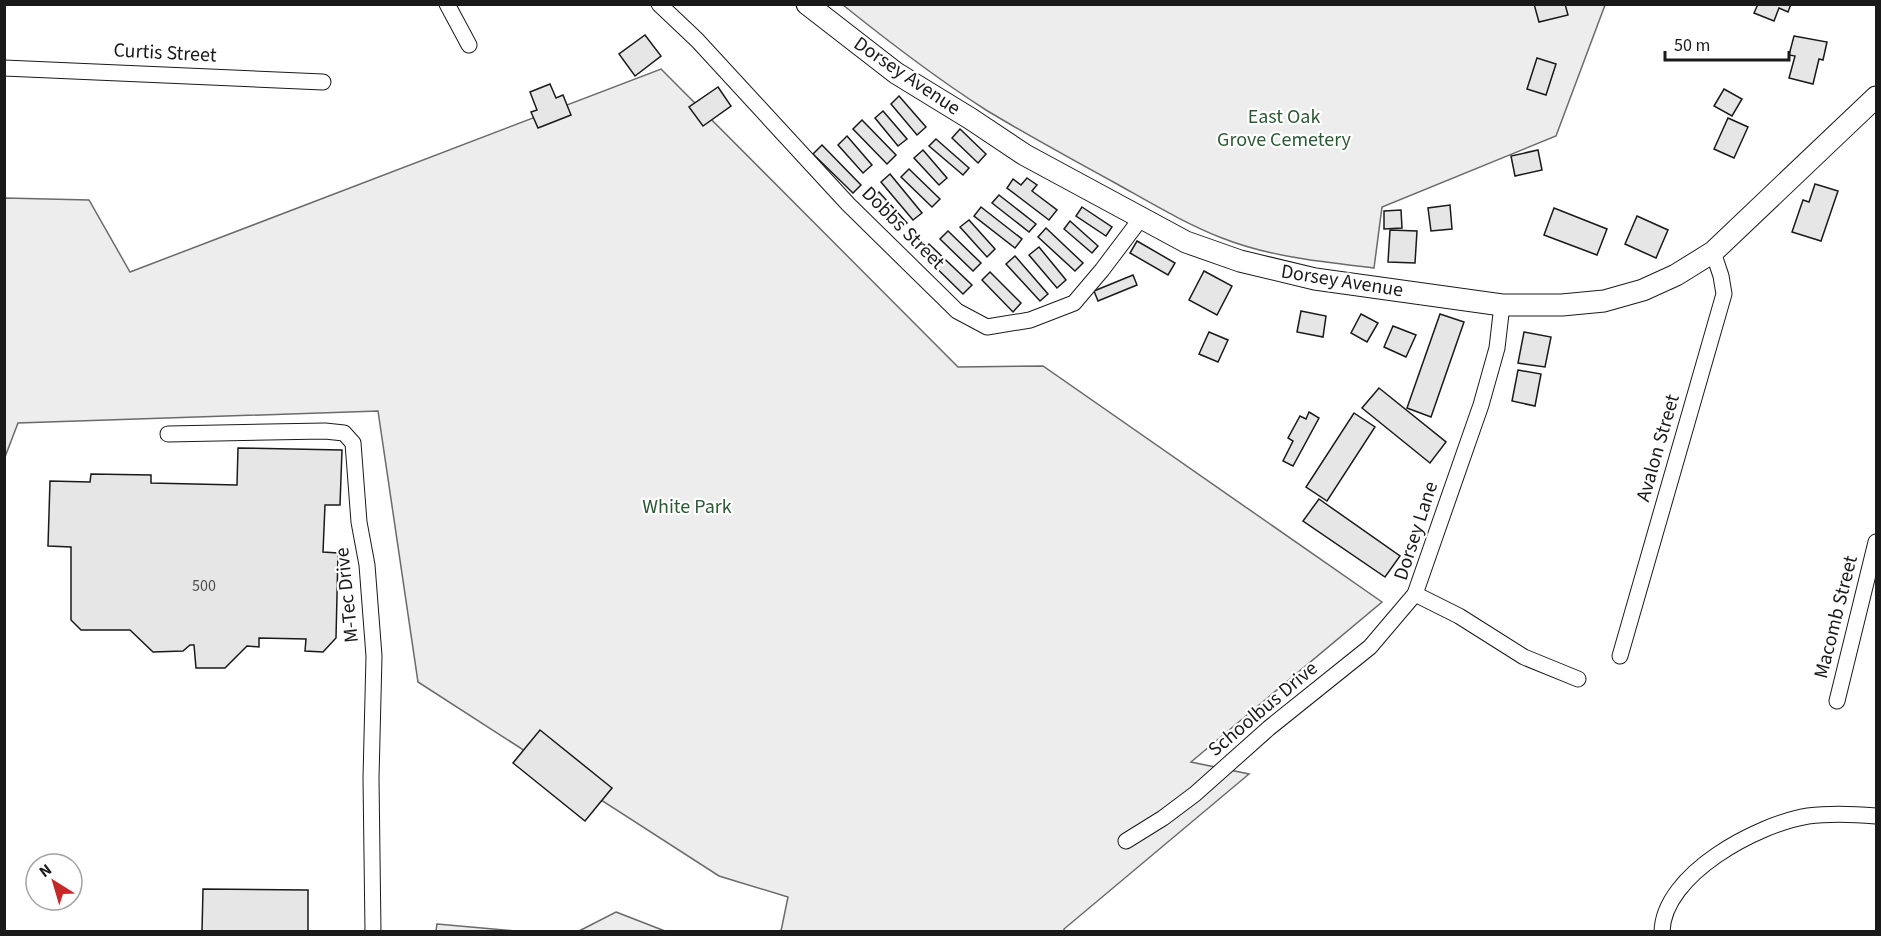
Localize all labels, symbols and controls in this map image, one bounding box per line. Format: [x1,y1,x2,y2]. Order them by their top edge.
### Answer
scale bar [1665,24,1790,62]
street label: Dorsey Avenue [848,30,966,122]
text: 50 m [1674,33,1710,58]
street label: Curtis Street [113,36,217,70]
park label: East Oak Grove Cemetery [1217,103,1352,154]
street label: Dobbs Street [855,180,951,276]
street label: Dorsey Avenue [1279,258,1405,304]
street label: Avalon Street [1629,391,1687,505]
street label: Dorsey Lane [1387,478,1445,584]
park label: White Park [642,493,732,521]
street label: M-Tec Drive [328,546,366,644]
street label: Macomb Street [1807,552,1865,681]
house number: 500 [192,575,216,597]
street label: Schoolbus Drive [1202,655,1324,763]
north arrow [24,852,84,912]
text: N [35,859,56,883]

